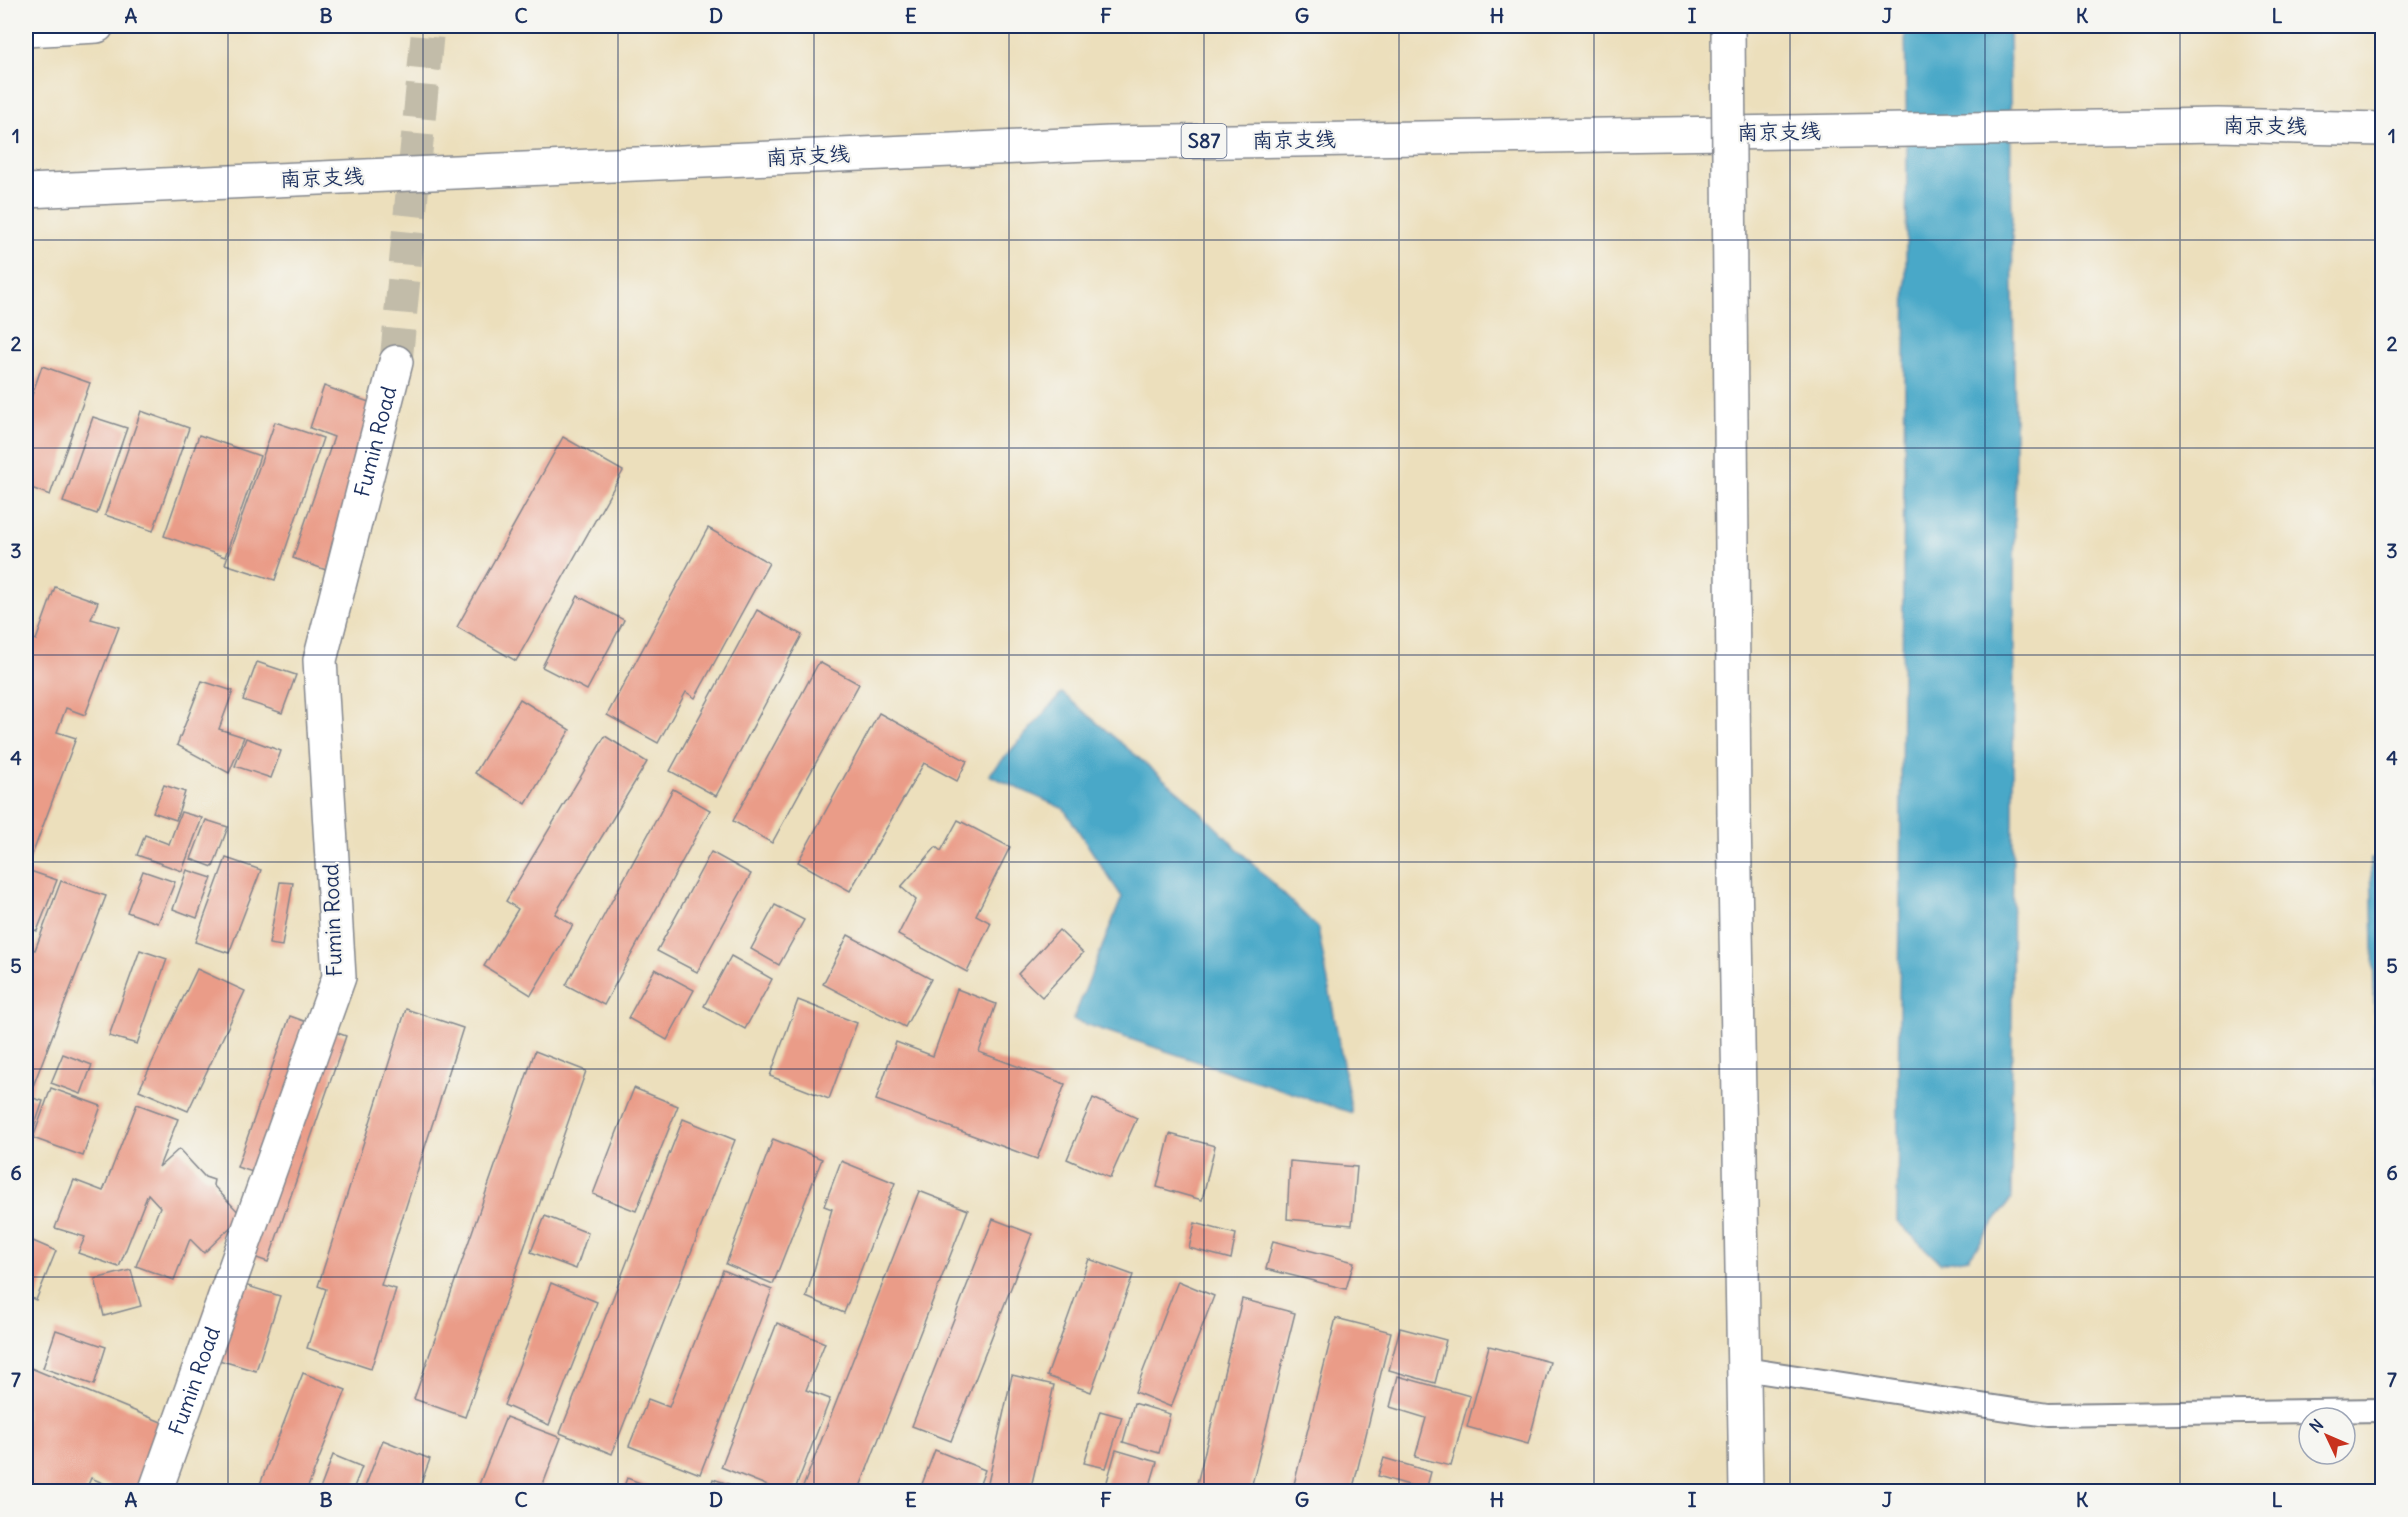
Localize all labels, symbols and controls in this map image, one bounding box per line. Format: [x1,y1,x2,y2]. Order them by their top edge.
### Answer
text: A [125,3,138,28]
text: B [319,3,333,28]
text: C [514,3,528,28]
text: D [709,3,723,28]
text: E [905,3,917,28]
text: F [1100,3,1112,28]
text: G [1295,3,1309,28]
text: H [1490,3,1504,28]
text: I [1688,3,1697,28]
text: J [1882,3,1893,28]
text: K [2076,3,2089,28]
text: L [2272,3,2283,28]
street label: 南京支线 [2223,111,2307,140]
street label: 南京支线 [1737,117,1821,146]
text: 1 [12,123,20,148]
text: 1 [2388,123,2396,148]
road number: S87 [1182,124,1226,158]
street label: 南京支线 [1252,125,1336,154]
street label: 南京支线 [765,140,851,171]
street label: 南京支线 [280,163,364,192]
text: 2 [11,331,22,356]
text: 2 [2387,331,2398,356]
street label: Fumin Road [348,383,402,499]
text: 3 [10,538,22,563]
text: 3 [2386,538,2398,563]
text: 4 [10,745,22,770]
text: 4 [2386,745,2398,770]
street label: Fumin Road [317,863,348,977]
text: 5 [10,953,22,978]
text: 5 [2386,953,2398,978]
text: 6 [10,1160,22,1185]
text: 6 [2386,1160,2398,1185]
street label: Fumin Road [163,1323,226,1438]
text: 7 [11,1367,21,1392]
text: 7 [2387,1367,2397,1392]
north arrow [2297,1406,2357,1466]
text: N [2305,1415,2327,1437]
text: A [125,1487,138,1512]
text: B [319,1487,333,1512]
text: C [514,1487,528,1512]
text: D [709,1487,723,1512]
text: E [905,1487,917,1512]
text: F [1100,1487,1112,1512]
text: G [1295,1487,1309,1512]
text: H [1490,1487,1504,1512]
text: I [1688,1487,1697,1512]
text: J [1882,1487,1893,1512]
text: K [2076,1487,2089,1512]
text: L [2272,1487,2283,1512]

